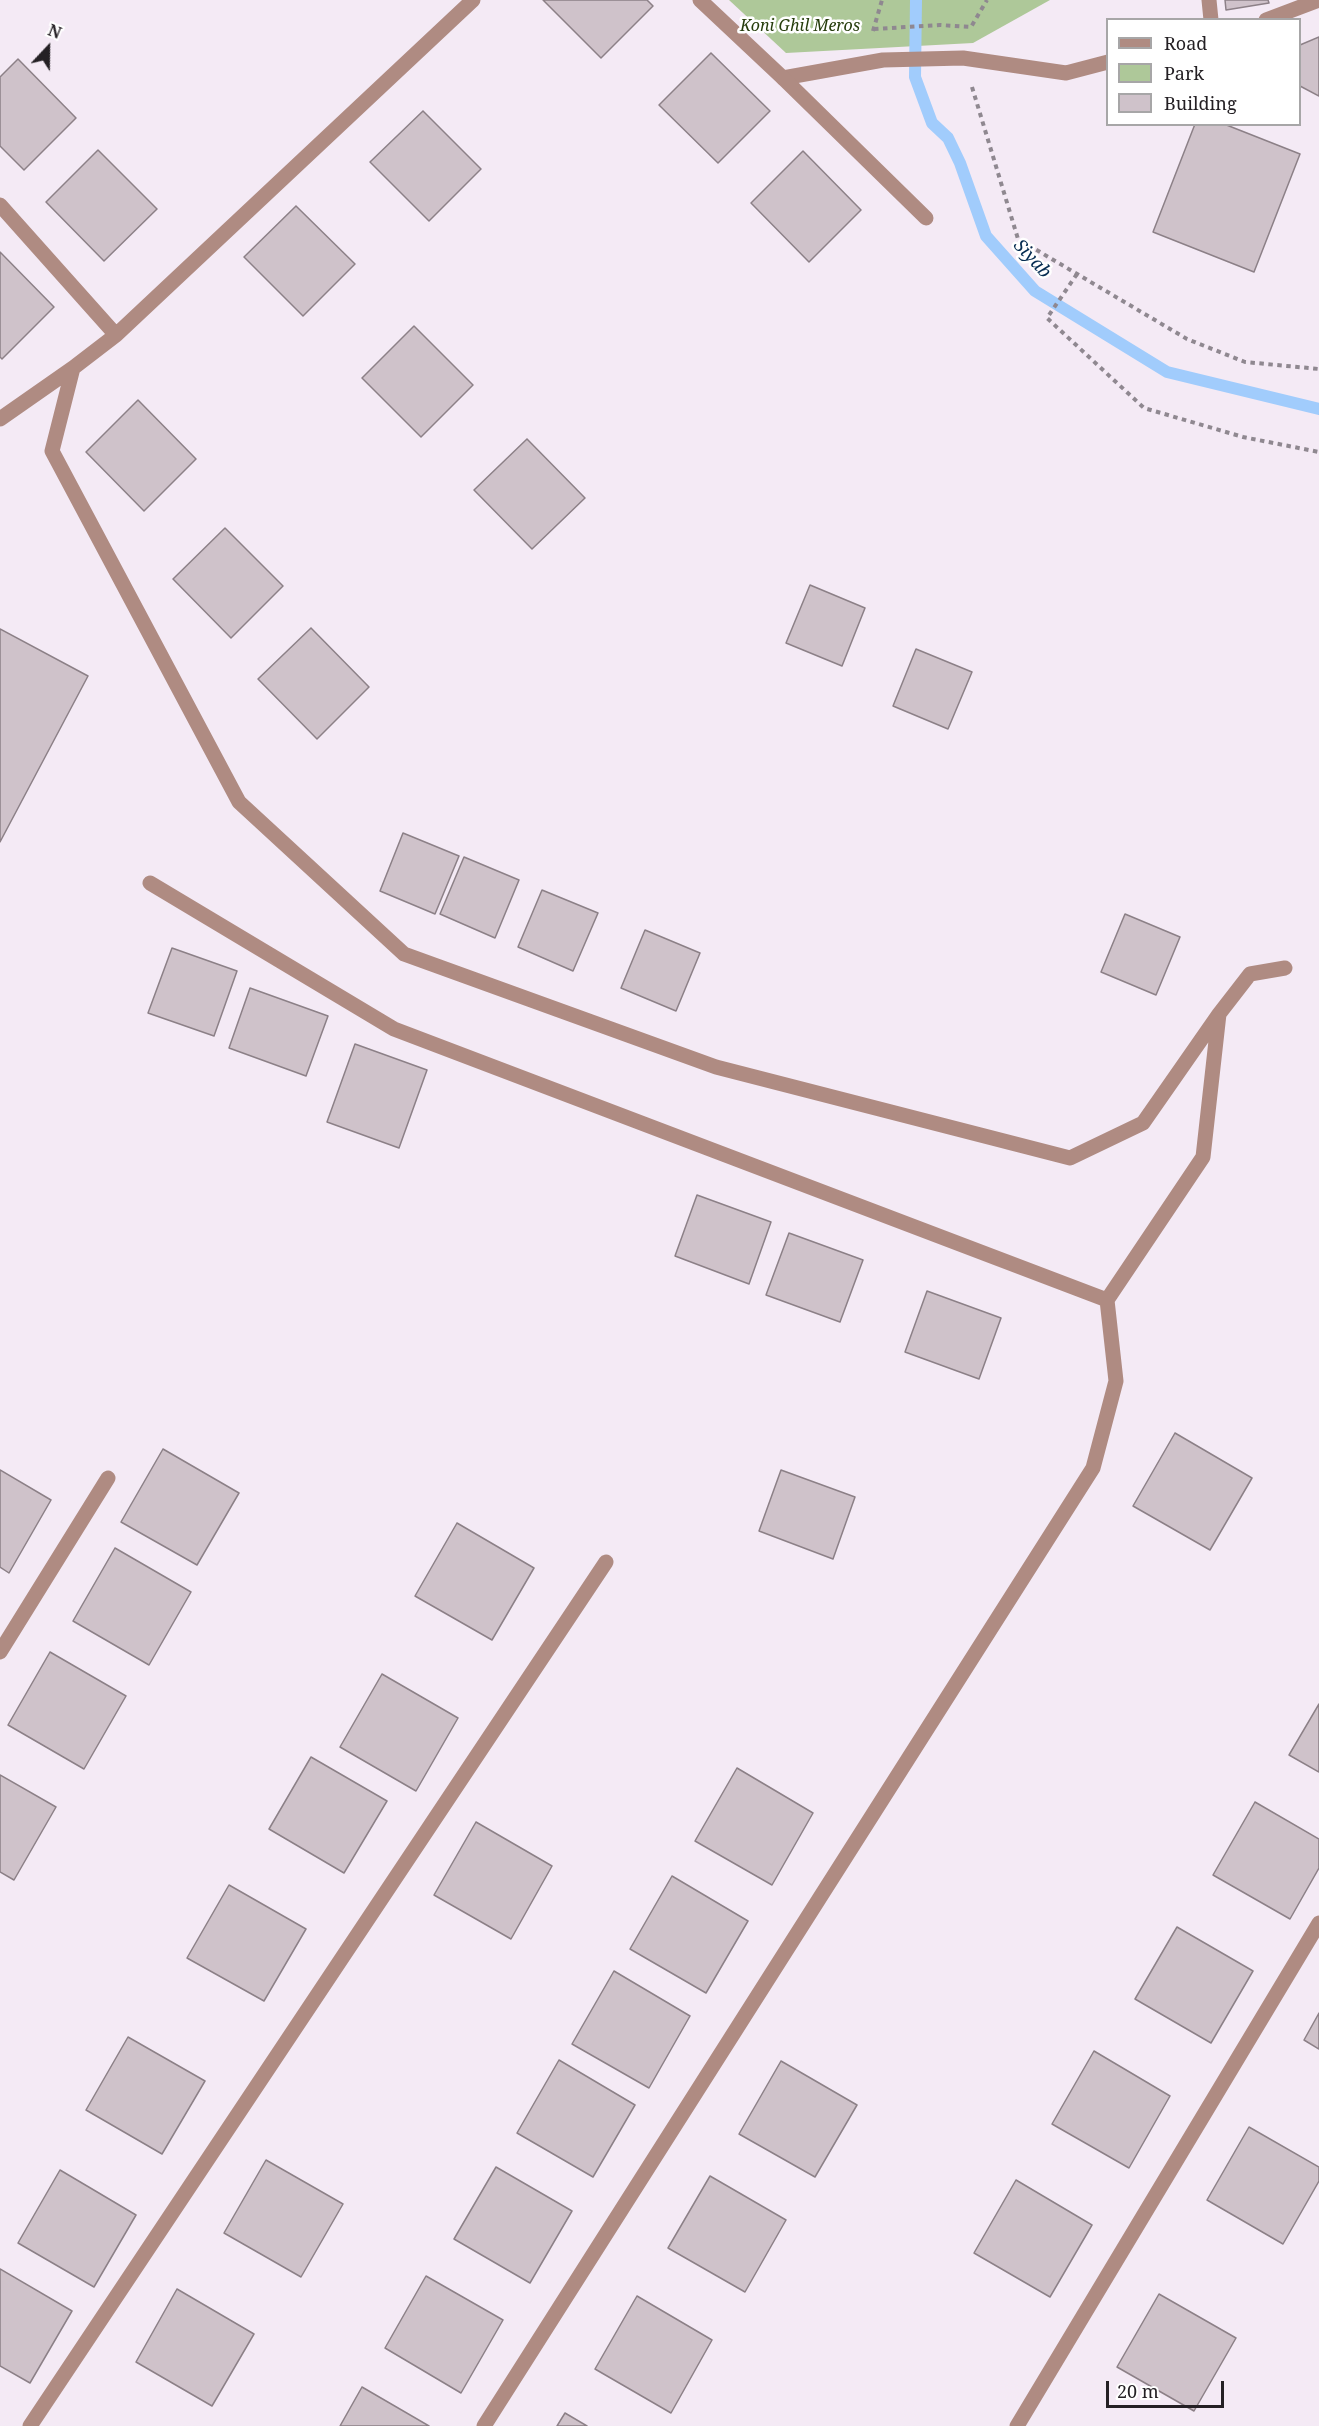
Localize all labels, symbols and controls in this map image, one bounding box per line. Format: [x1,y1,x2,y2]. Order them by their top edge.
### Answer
park label: Koni Ghil Meros [740,16,860,36]
north arrow [18,18,78,78]
legend [1106,18,1301,126]
text: N [45,19,65,44]
text: Road [1164,31,1207,55]
text: Park [1164,61,1204,85]
text: Building [1164,91,1237,115]
water label: Siyab [1009,235,1055,283]
scale bar [1109,2369,1228,2407]
text: 20 m [1117,2379,1159,2403]

